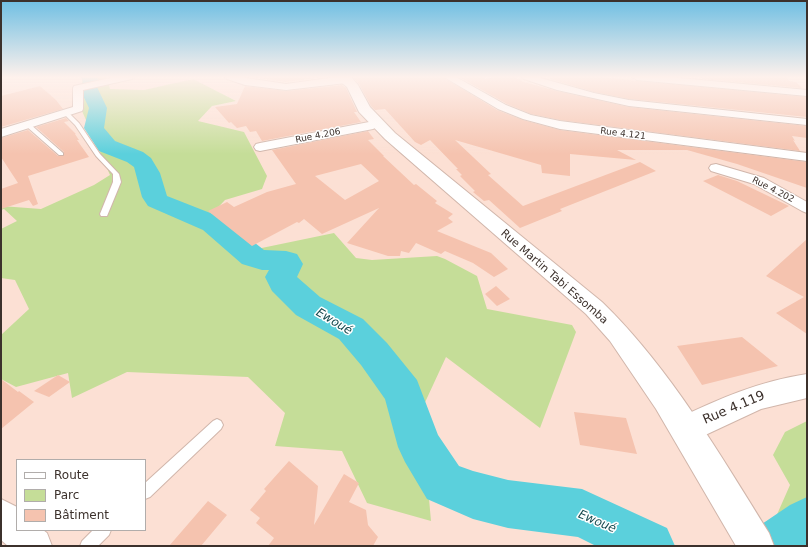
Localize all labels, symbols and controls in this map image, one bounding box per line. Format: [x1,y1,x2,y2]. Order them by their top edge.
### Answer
street label: Rue 4.206 [295,126,341,146]
street label: Rue 4.121 [600,126,646,142]
street label: Rue 4.202 [750,175,796,205]
street label: Rue Martin Tabi Essomba [498,227,610,327]
water label: Ewoué [313,306,355,338]
street label: Rue 4.119 [701,388,767,428]
legend [16,459,146,531]
text: Route [54,468,89,482]
text: Parc [54,488,79,502]
text: Bâtiment [54,508,109,522]
water label: Ewoué [576,508,618,536]

